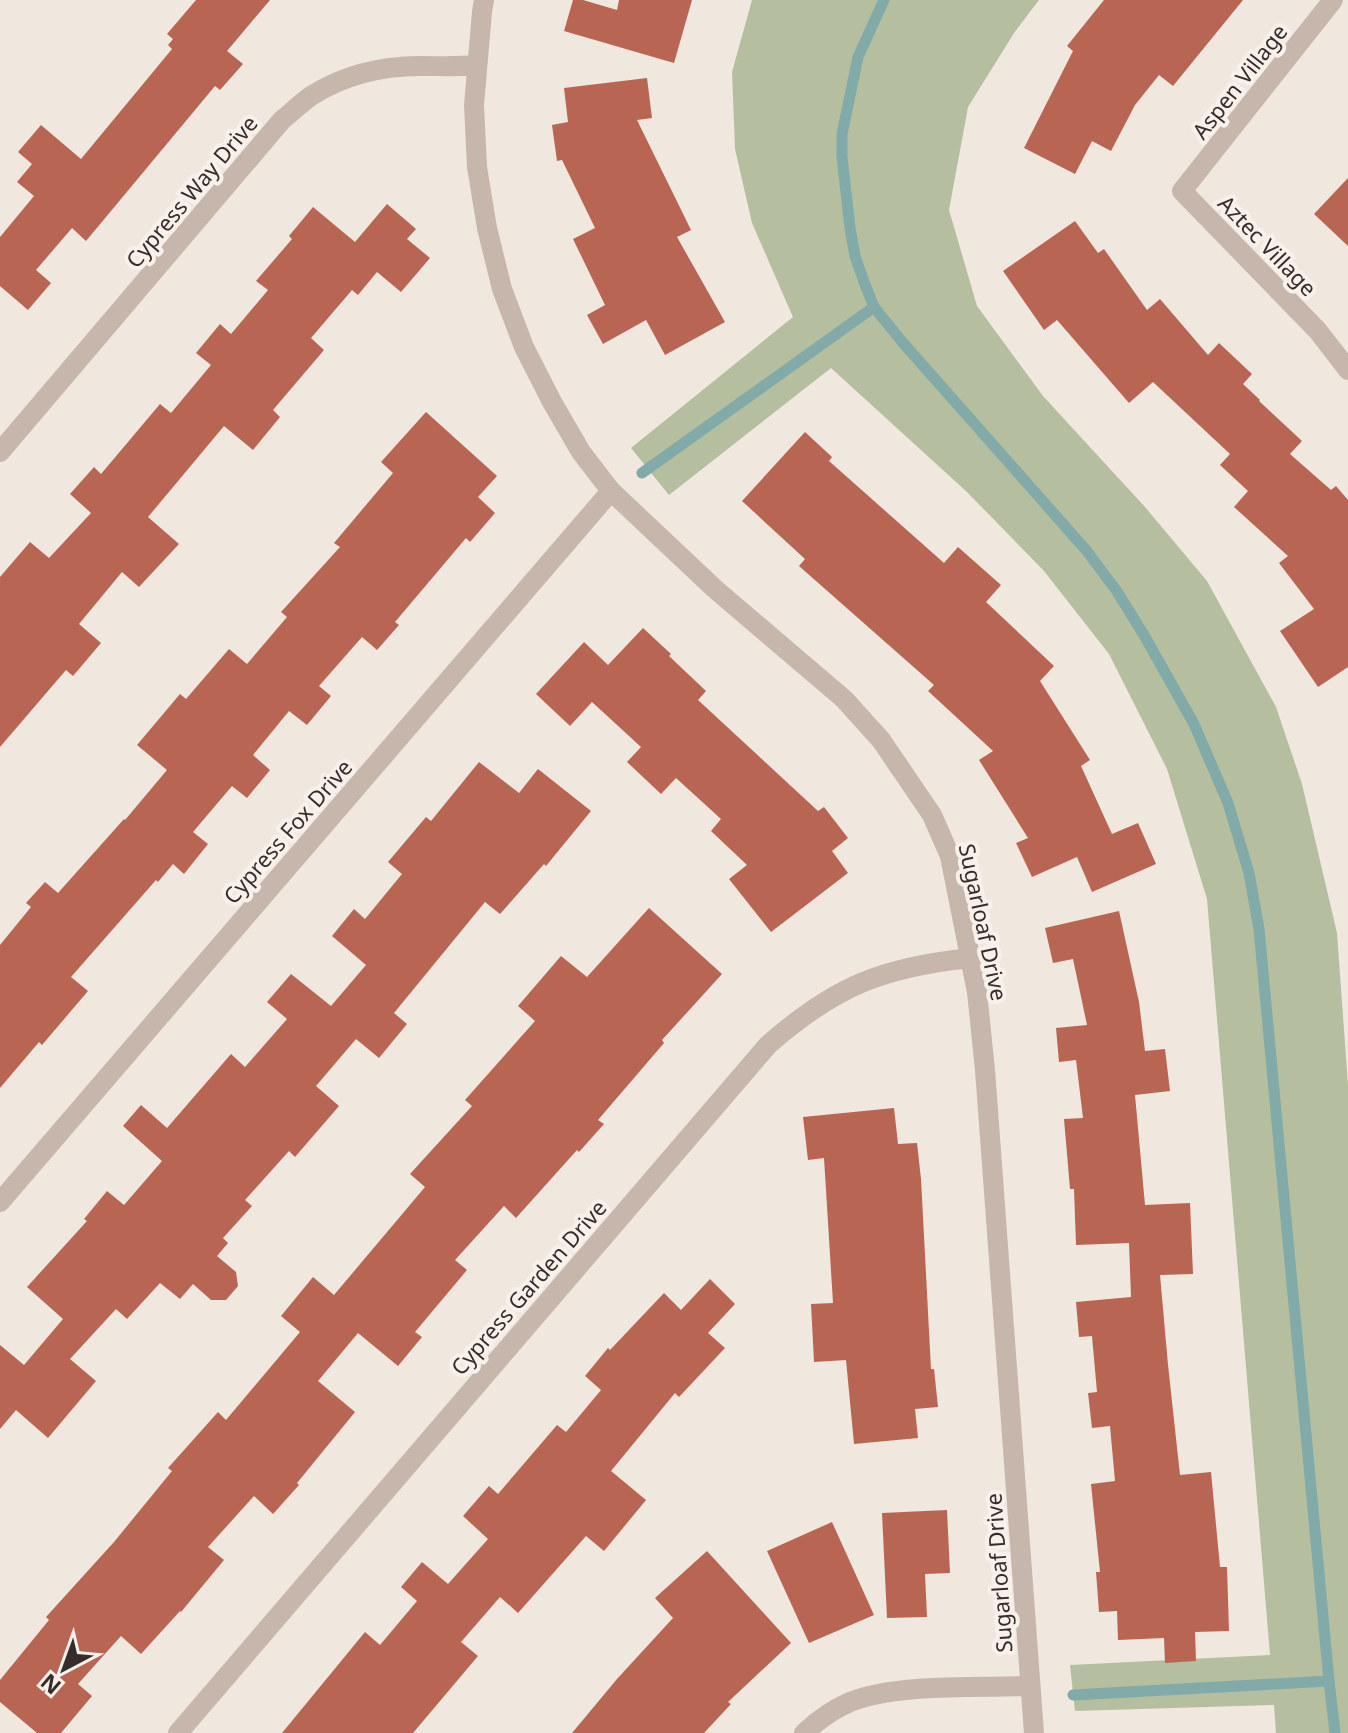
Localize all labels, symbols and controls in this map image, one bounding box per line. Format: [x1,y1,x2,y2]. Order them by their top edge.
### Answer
street label: Aspen Village [1185,17,1293,145]
street label: Cypress Way Drive [118,109,264,273]
street label: Aztec Village [1212,188,1324,302]
street label: Cypress Fox Drive [216,752,358,910]
street label: Sugarloaf Drive [953,841,1015,1003]
street label: Cypress Garden Drive [443,1193,613,1381]
street label: Sugarloaf Drive [977,1492,1019,1654]
north arrow [24,1629,104,1709]
text: N [34,1668,67,1702]

